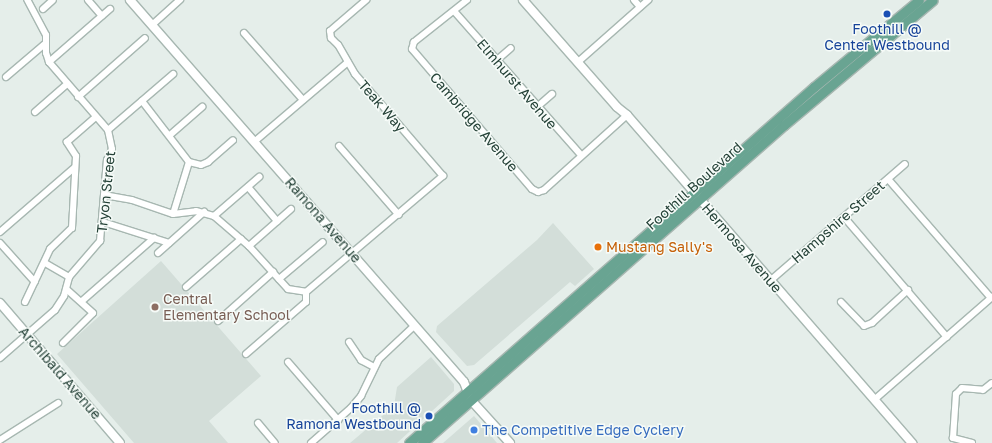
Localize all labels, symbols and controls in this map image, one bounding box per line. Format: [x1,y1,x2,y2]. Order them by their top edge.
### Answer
marker: Foothill @ Center Westbound [882,9,892,19]
place label: Foothill @ Center Westbound [824,21,950,54]
street label: Elmhurst Avenue [473,36,561,132]
street label: Cambridge Avenue [426,69,522,175]
street label: Teak Way [355,77,409,135]
street label: Foothill Boulevard [643,139,745,233]
street label: Tryon Street [93,150,119,234]
street label: Ramona Avenue [281,174,365,266]
street label: Hampshire Street [788,177,888,267]
street label: Hermosa Avenue [699,200,785,296]
place label: Mustang Sally's [606,239,713,255]
marker: Mustang Sally's [593,242,603,252]
place label: Central Elementary School [163,291,290,324]
marker: Central Elementary School [150,302,160,312]
street label: Archibald Avenue [15,323,105,423]
place label: Foothill @ Ramona Westbound [286,400,421,432]
marker: Foothill @ Ramona Westbound [424,411,434,421]
place label: The Competitive Edge Cyclery [482,422,684,438]
marker: The Competitive Edge Cyclery [469,425,479,435]

